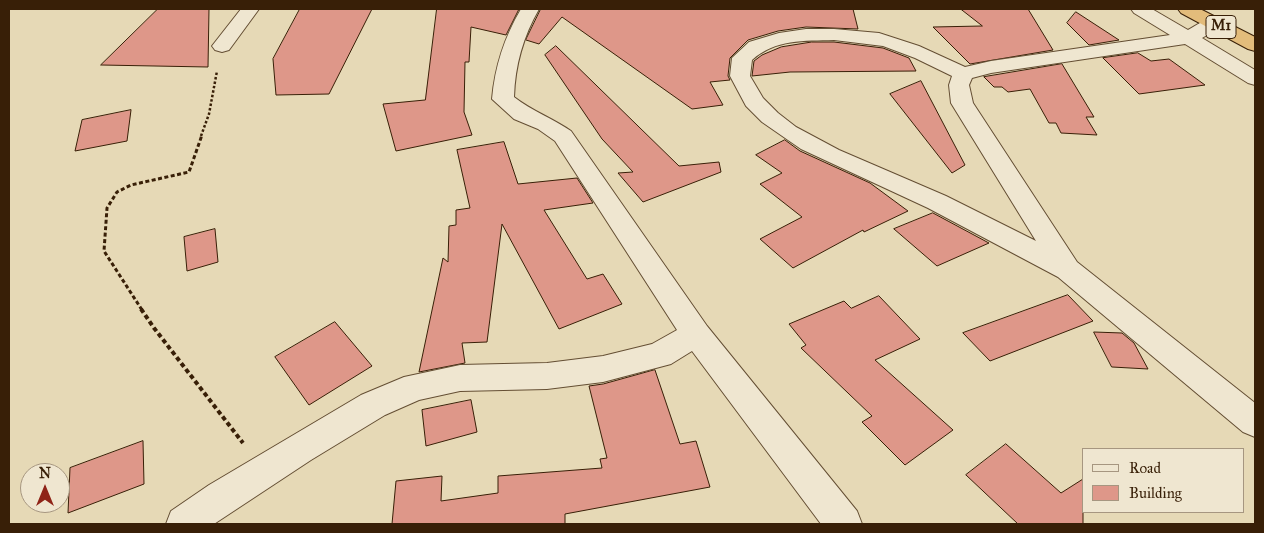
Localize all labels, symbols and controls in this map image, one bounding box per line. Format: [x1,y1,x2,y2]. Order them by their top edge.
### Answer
road number: M1 [1206,16,1236,38]
legend [1082,448,1244,513]
text: Road [1129,459,1161,477]
north arrow [20,463,70,513]
text: N [39,465,51,482]
text: Building [1129,484,1182,502]

